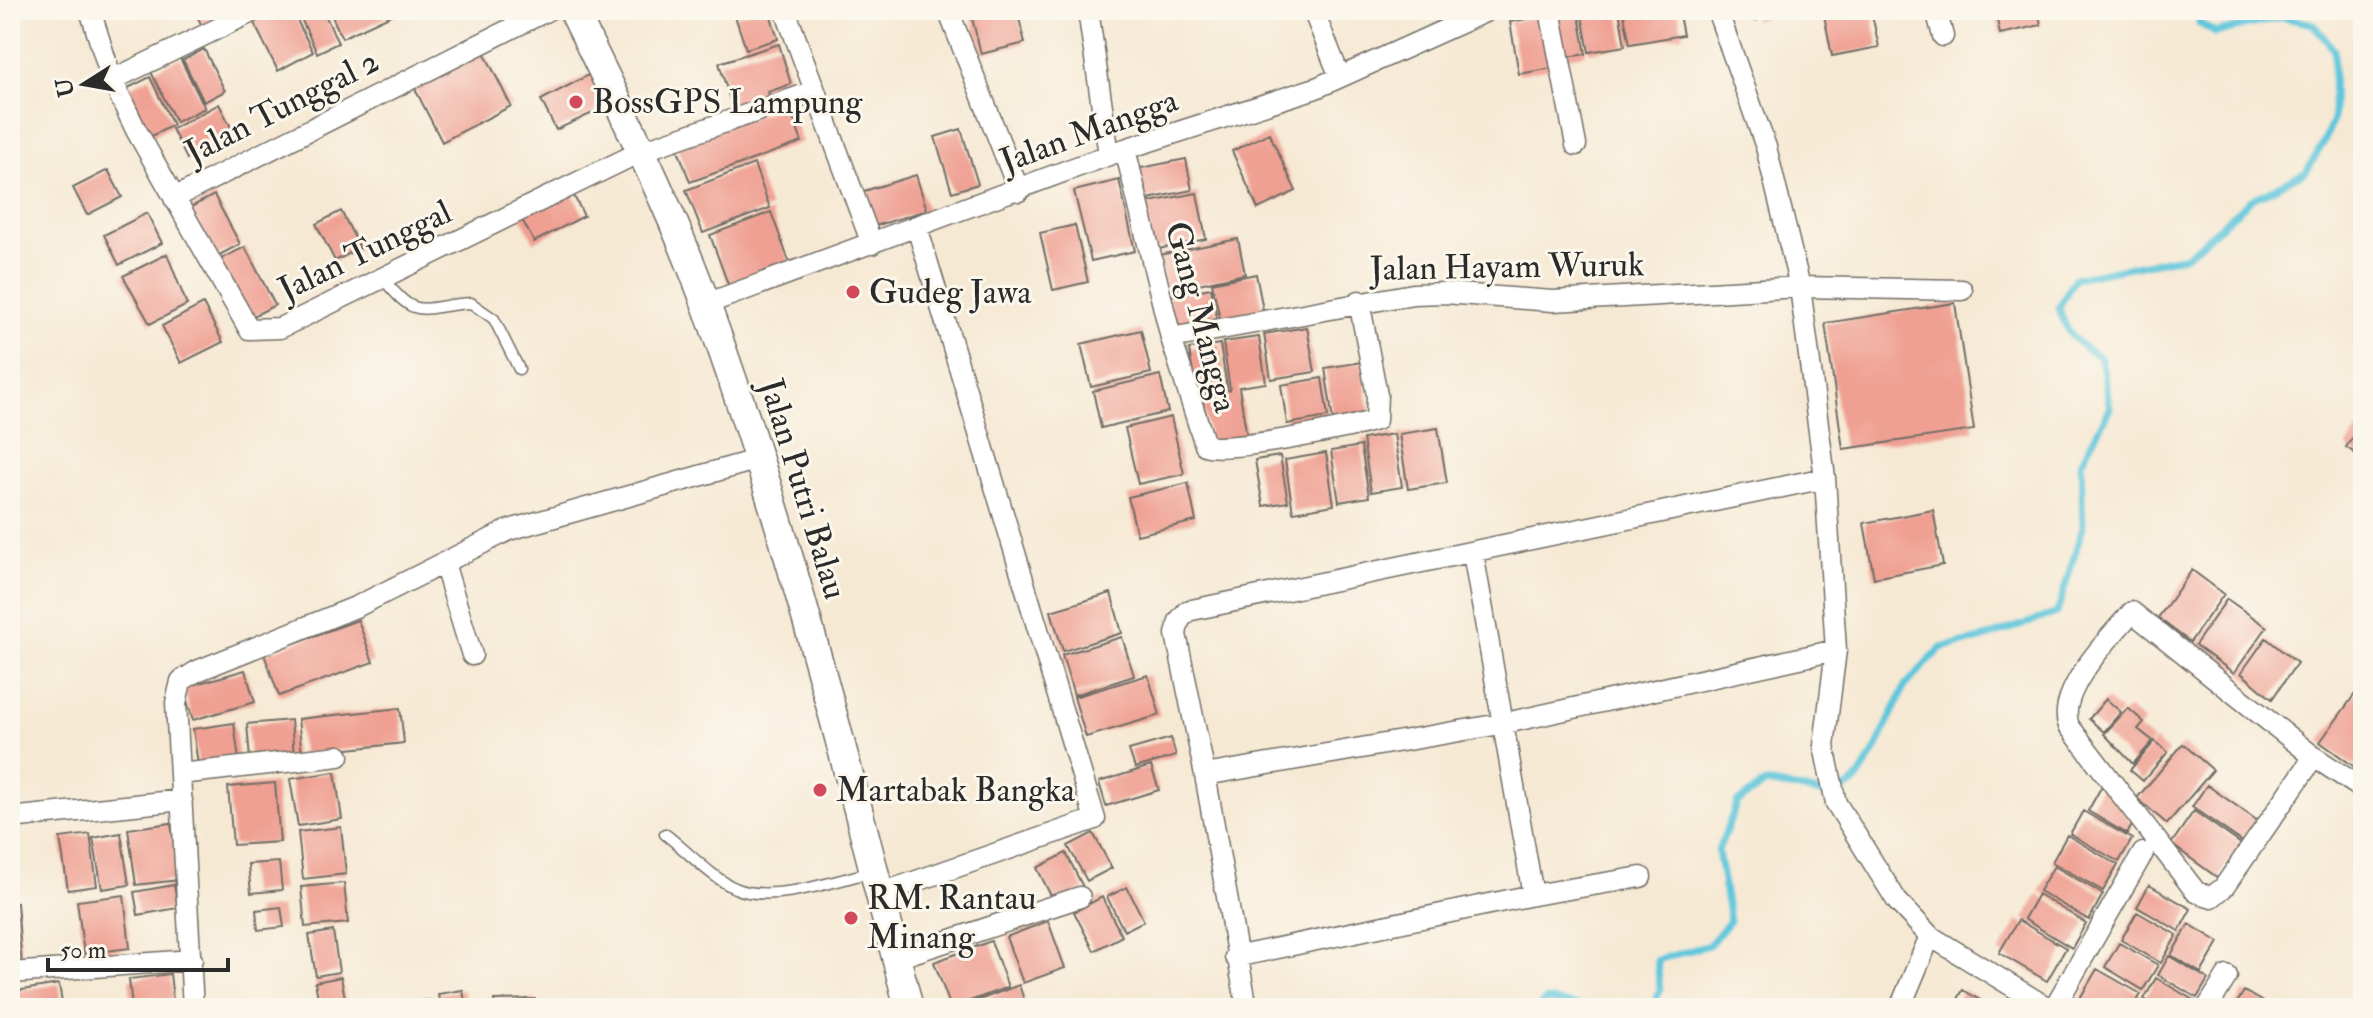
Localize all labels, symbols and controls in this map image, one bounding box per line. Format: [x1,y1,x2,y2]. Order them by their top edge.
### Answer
street label: Jalan Tunggal 2 [177,40,386,175]
north arrow [44,44,124,124]
text: U [50,75,81,99]
street label: Jalan Mangga [993,79,1185,183]
place label: BossGPS Lampung [592,81,864,124]
marker: BossGPS Lampung [567,93,585,111]
street label: Jalan Tunggal [270,190,459,312]
street label: Gang Mangga [1155,217,1247,418]
street label: Jalan Hayam Wuruk [1368,243,1645,291]
place label: Gudeg Jawa [869,271,1033,314]
marker: Gudeg Jawa [844,283,862,301]
street label: Jalan Putri Balau [749,373,857,604]
place label: Martabak Bangka [836,769,1076,812]
marker: Martabak Bangka [811,781,829,799]
place label: RM. Rantau Minang [867,877,1036,959]
marker: RM. Rantau Minang [842,909,860,927]
scale bar [48,922,228,972]
text: 50 m [60,935,107,966]

